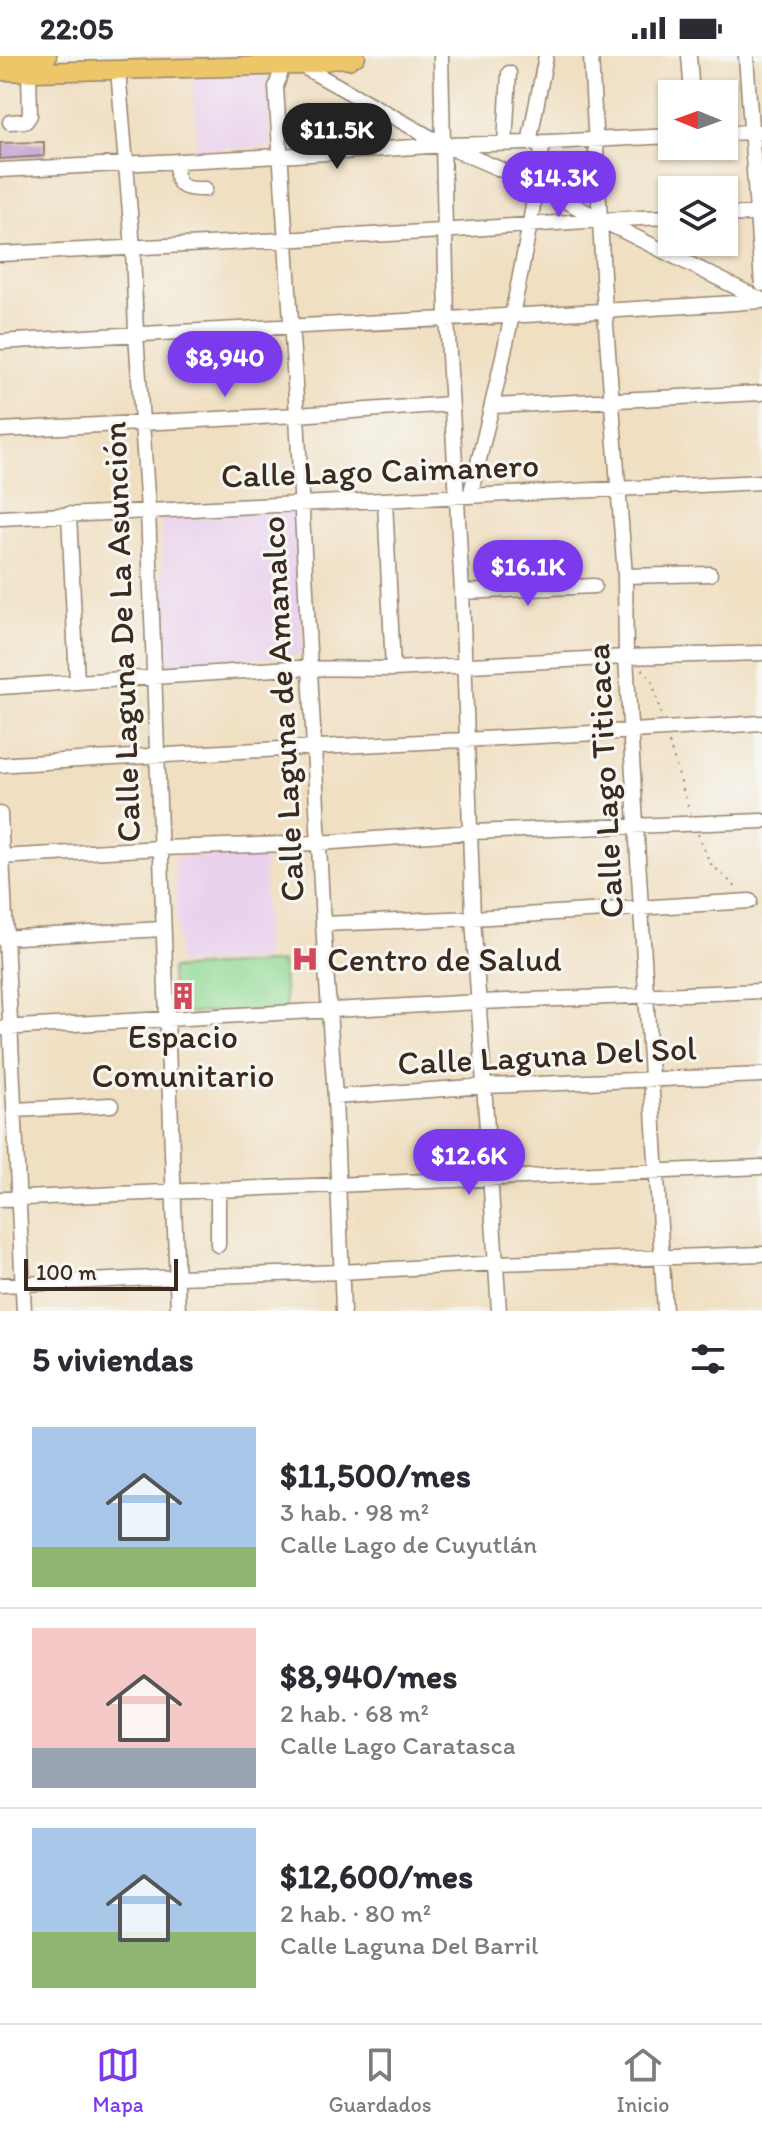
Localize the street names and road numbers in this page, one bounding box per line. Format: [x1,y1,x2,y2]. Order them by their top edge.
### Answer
street label: Calle Laguna De La Asunción [94,421,149,843]
street label: Calle Lago Caimanero [220,444,540,497]
street label: Calle Laguna de Amanalco [252,515,313,903]
street label: Calle Lago Titicaca [577,643,632,919]
street label: Calle Laguna Del Sol [396,1027,698,1084]

